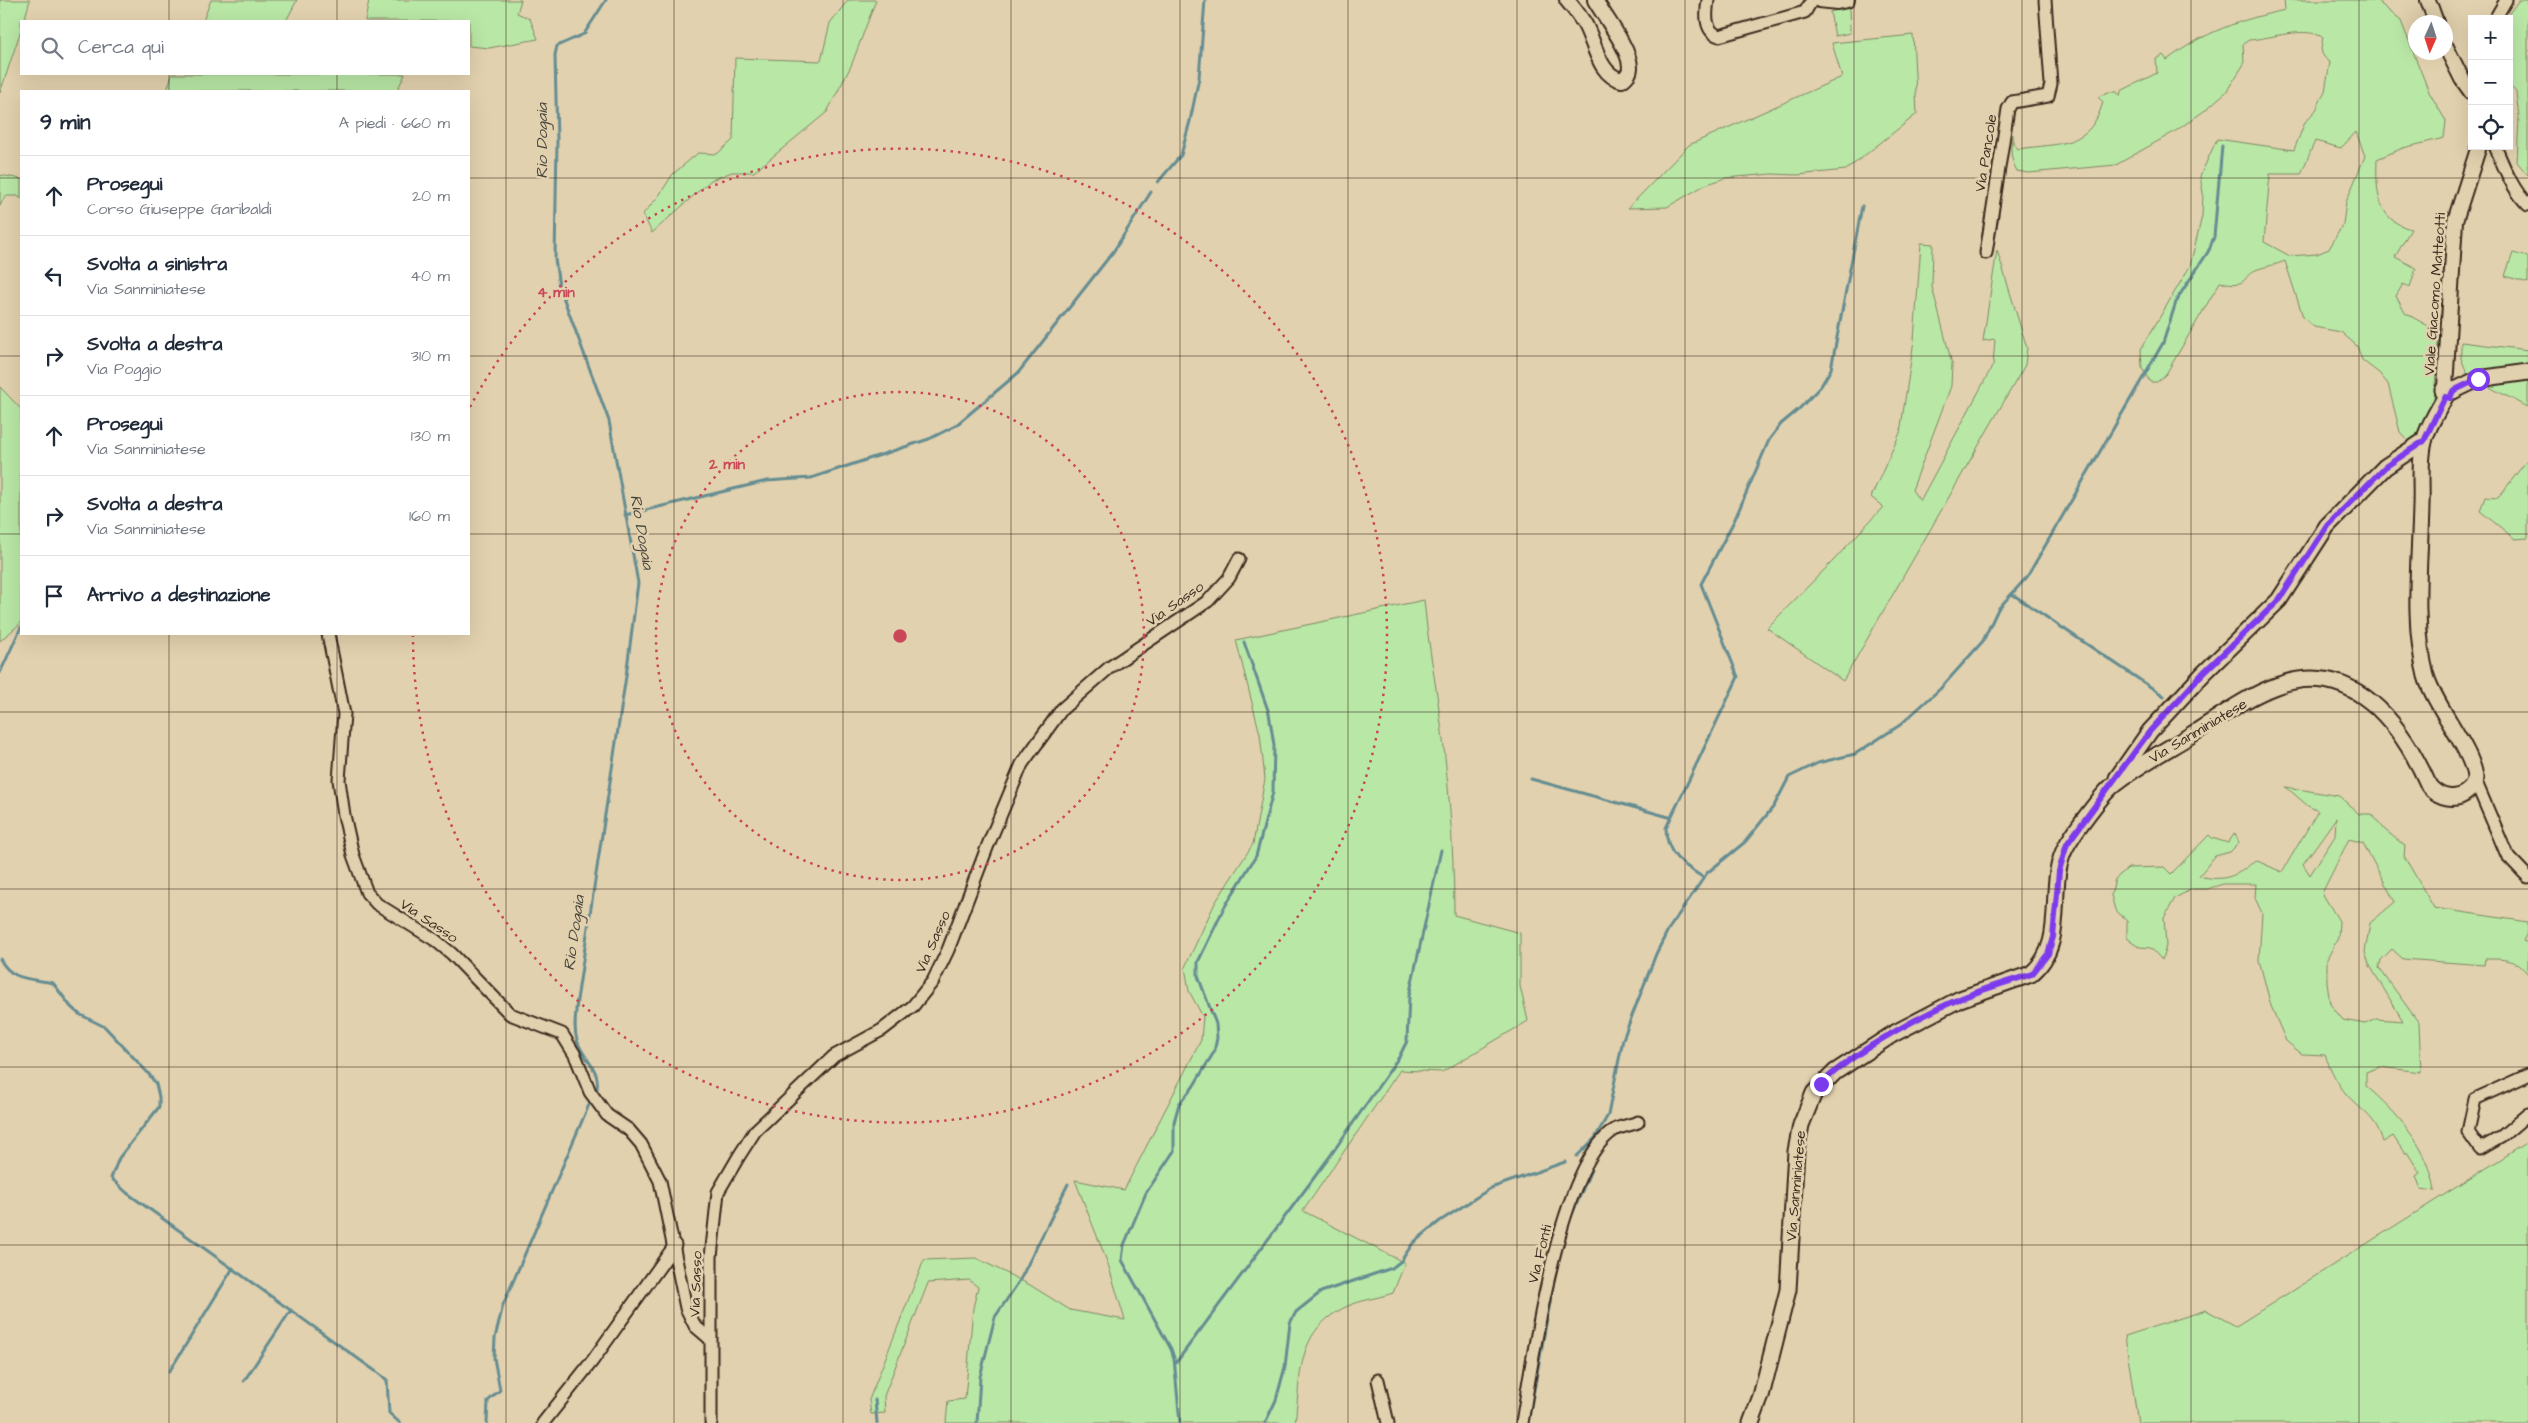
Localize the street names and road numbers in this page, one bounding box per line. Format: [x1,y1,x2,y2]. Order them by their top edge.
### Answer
street label: Via Pancole [1969,113,2003,193]
street label: Viale Giacomo Matteotti [2419,211,2451,376]
street label: Via Sasso [1142,576,1209,632]
street label: Via Sanminiatese [2145,693,2251,769]
street label: Via Sasso [396,894,463,948]
street label: Via Sasso [910,907,956,976]
street label: Via Sanminiatese [1781,1130,1811,1242]
street label: Via Fonti [1523,1222,1558,1286]
street label: Via Sasso [684,1250,708,1317]

